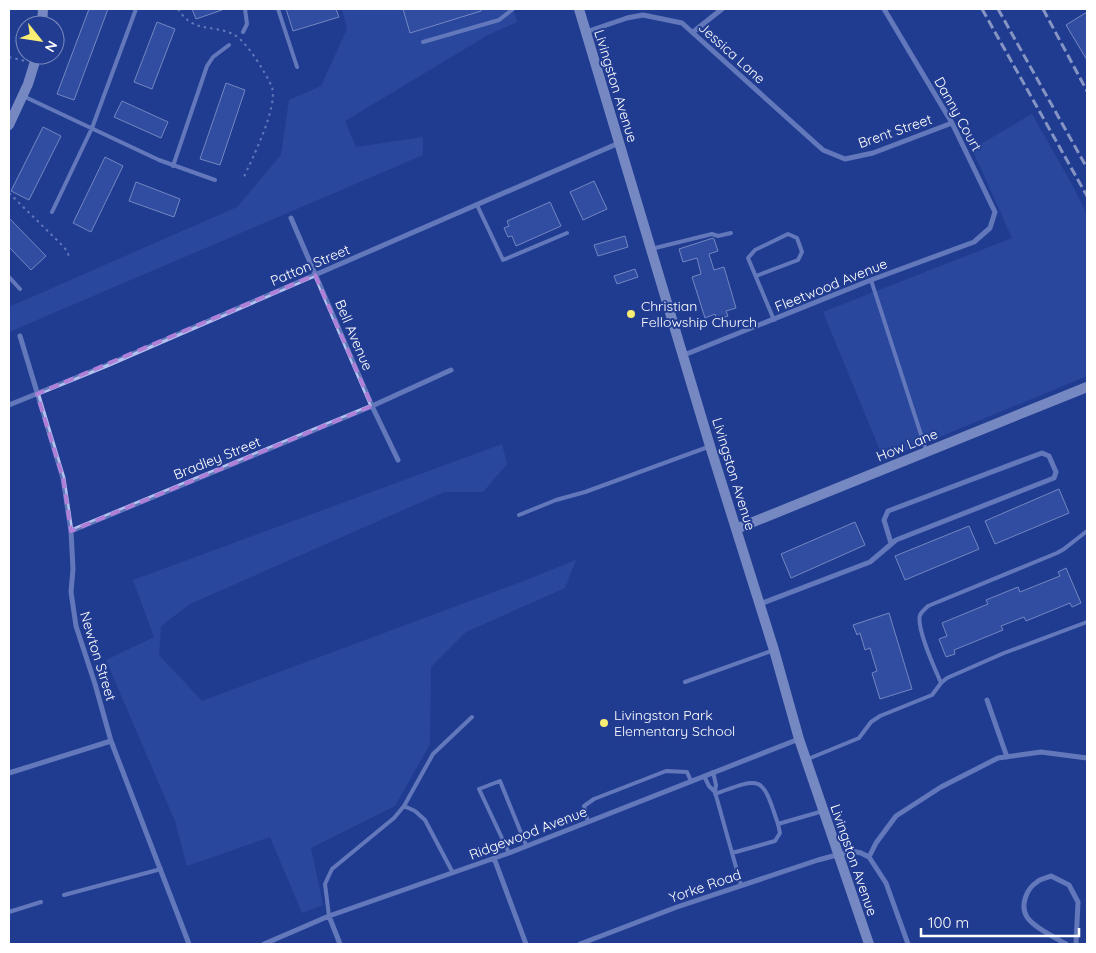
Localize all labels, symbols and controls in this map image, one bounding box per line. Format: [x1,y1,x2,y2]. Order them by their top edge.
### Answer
north arrow [15,15,65,65]
street label: Jessica Lane [695,18,769,88]
street label: Livingston Avenue [590,27,642,145]
text: N [41,38,62,55]
street label: Danny Court [930,74,986,155]
street label: Brent Street [856,110,935,152]
street label: Patton Street [267,240,353,290]
street label: Fleetwood Avenue [772,254,890,316]
street label: Bell Avenue [331,297,377,373]
place label: Christian Fellowship Church [641,297,757,331]
marker: Christian Fellowship Church [625,308,637,320]
street label: Livingston Avenue [708,415,760,533]
street label: How Lane [874,424,941,465]
street label: Bradley Street [171,432,263,484]
street label: Newton Street [76,609,120,703]
place label: Livingston Park Elementary School [614,706,735,740]
marker: Livingston Park Elementary School [598,717,610,729]
street label: Ridgewood Avenue [466,802,590,864]
street label: Livingston Avenue [826,802,882,918]
street label: Yorke Road [667,865,743,907]
scale bar [921,906,1078,938]
text: 100 m [928,913,969,932]

